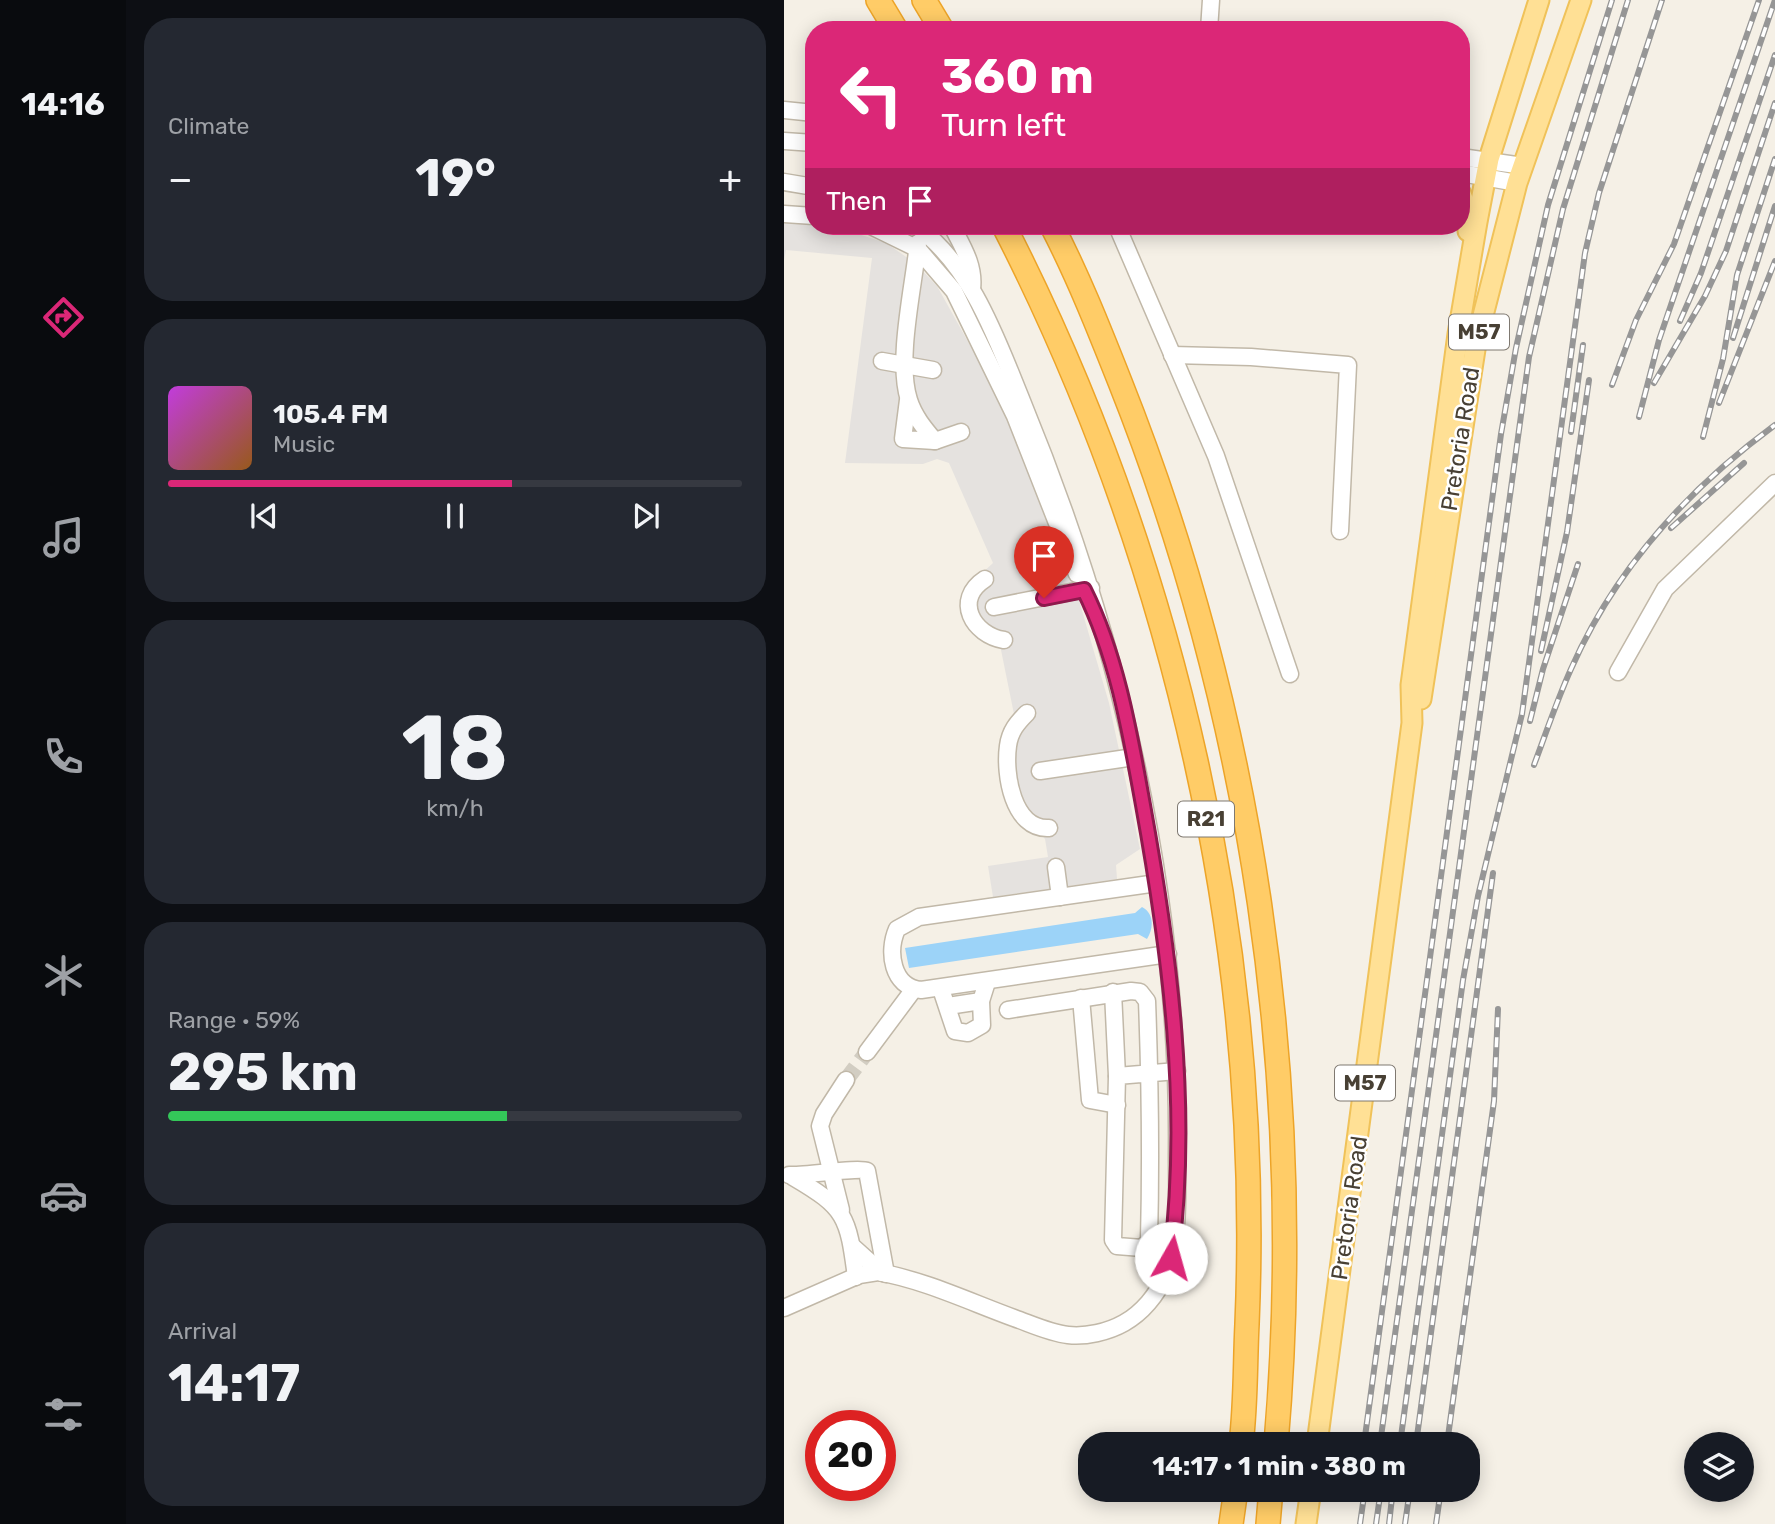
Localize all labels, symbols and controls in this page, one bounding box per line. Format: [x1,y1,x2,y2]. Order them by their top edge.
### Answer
text: 360 m [941,47,1094,105]
icon: left [826,49,917,140]
text: 14:16 [21,85,105,123]
text: Turn left [941,106,1066,144]
text: Climate [168,112,249,140]
text: 19° [415,147,496,209]
text: − [168,156,193,202]
text: + [718,156,742,202]
icon: arrive [901,182,939,220]
text: Then [826,186,887,217]
icon: directions [39,293,88,342]
road number: M57 [1449,314,1509,350]
street label: Pretoria Road [1435,365,1485,513]
text: 105.4 FM [273,399,388,430]
text: Music [273,430,335,458]
icon: previous [245,497,283,535]
icon: pause [436,497,474,535]
icon: next [627,497,665,535]
icon: music [39,513,88,562]
pin [1014,526,1074,598]
icon: arrive [1025,537,1063,575]
text: 18 [402,694,508,802]
icon: phone [39,732,88,781]
text: km/h [426,794,484,822]
road number: R21 [1178,802,1234,836]
icon: climate [39,951,88,1000]
text: Range · 59% [168,1006,300,1034]
text: 295 km [168,1041,358,1103]
road number: M57 [1335,1066,1395,1100]
street label: Pretoria Road [1325,1134,1373,1282]
icon: car [39,1171,88,1220]
position arrow [1134,1221,1208,1295]
text: Arrival [168,1317,237,1345]
text: 14:17 [168,1352,300,1414]
icon: filters [39,1390,88,1439]
speed limit sign: 20 [805,1410,896,1501]
map controls [1684,1432,1754,1502]
button: layers [1684,1432,1754,1502]
text: 14:17 · 1 min · 380 m [1152,1451,1406,1482]

